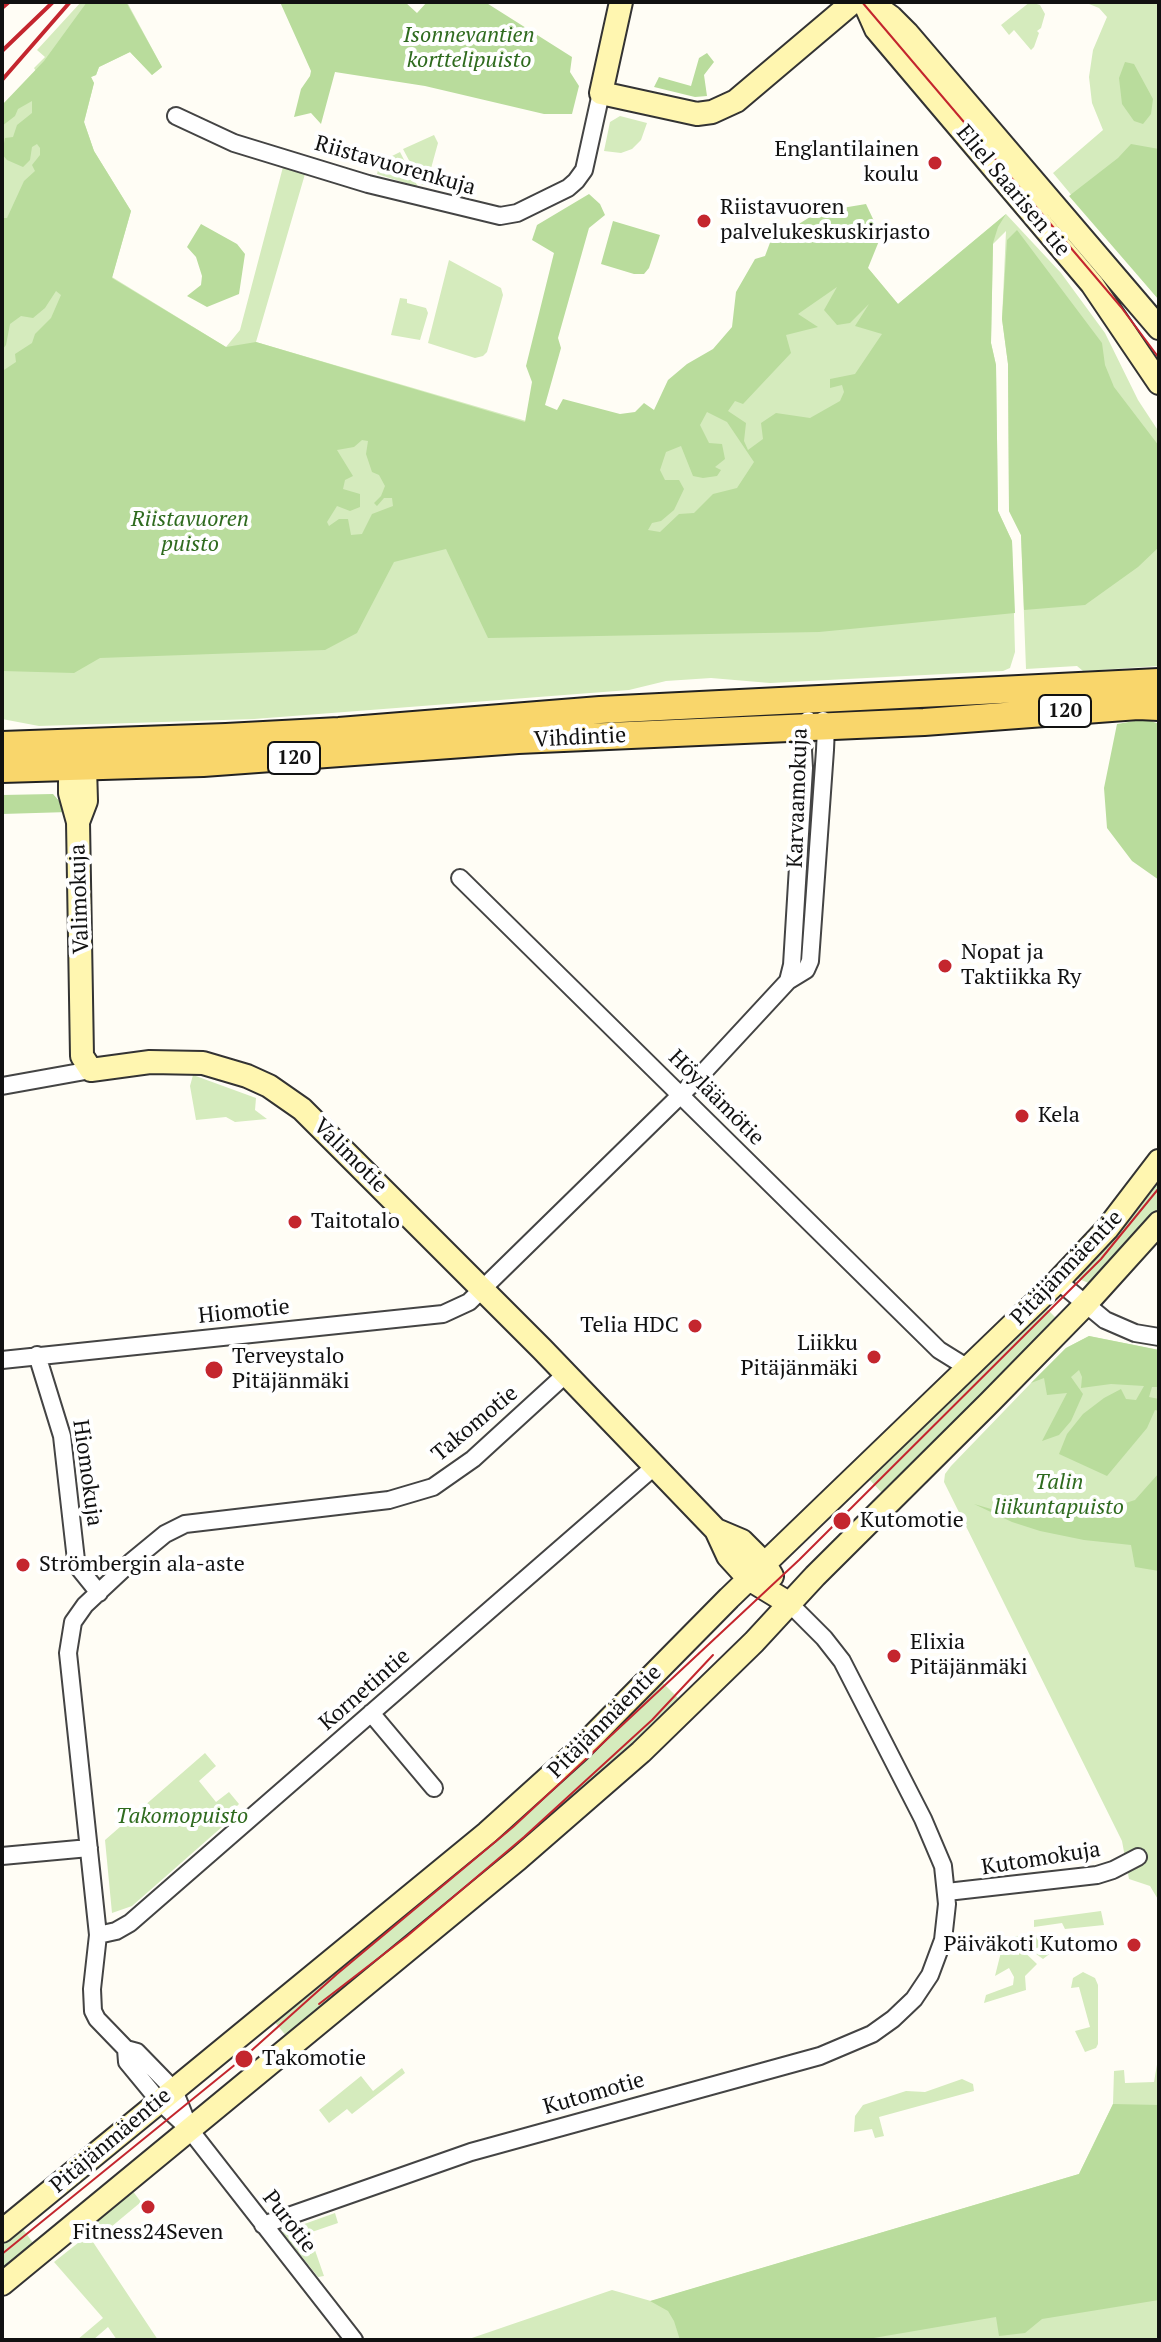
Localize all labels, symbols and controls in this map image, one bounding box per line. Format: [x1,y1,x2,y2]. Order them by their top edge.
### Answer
park label: Isonnevantien korttelipuisto [403,23,535,74]
street label: Eliel Saarisen tie [950,120,1076,262]
street label: Riistavuorenkuja [312,130,478,202]
place label: Englantilainen koulu [774,137,919,188]
marker: Englantilainen koulu [926,154,944,172]
place label: Riistavuoren palvelukeskuskirjasto [720,195,930,246]
marker: Riistavuoren palvelukeskuskirjasto [695,212,713,230]
park label: Riistavuoren puisto [131,507,249,558]
road number: 120 [1039,695,1091,727]
street label: Vihdintie [533,722,627,754]
street label: Karvaamokuja [782,728,814,868]
road number: 120 [268,742,320,774]
street label: Valimokuja [65,843,95,955]
place label: Nopat ja Taktiikka Ry [961,940,1081,992]
marker: Nopat ja Taktiikka Ry [936,957,954,975]
street label: Höyläämötie [663,1045,769,1151]
place label: Kela [1038,1103,1080,1129]
marker: Kela [1013,1107,1031,1125]
street label: Valimotie [307,1113,393,1199]
street label: Pitäjänmäentie [1006,1205,1128,1331]
place label: Taitotalo [311,1209,400,1235]
marker: Taitotalo [286,1213,304,1231]
street label: Hiomotie [197,1294,291,1330]
place label: Telia HDC [580,1313,679,1339]
marker: Telia HDC [686,1317,704,1335]
place label: Liikku Pitäjänmäki [740,1331,858,1382]
place label: Terveystalo Pitäjänmäki [232,1344,350,1396]
marker: Liikku Pitäjänmäki [865,1348,883,1366]
marker: Terveystalo Pitäjänmäki [203,1359,225,1381]
street label: Takomotie [427,1380,523,1468]
street label: Hiomokuja [66,1418,108,1528]
park label: Talin liikuntapuisto [994,1470,1124,1522]
place label: Kutomotie [860,1508,964,1534]
marker: Kutomotie [831,1510,853,1532]
place label: Strömbergin ala-aste [39,1552,245,1578]
marker: Strömbergin ala-aste [14,1556,32,1574]
place label: Elixia Pitäjänmäki [910,1630,1028,1682]
street label: Kornetintie [314,1643,416,1737]
marker: Elixia Pitäjänmäki [885,1647,903,1665]
street label: Pitäjänmäentie [543,1660,667,1784]
park label: Takomopuisto [116,1804,248,1830]
street label: Kutomokuja [980,1837,1102,1881]
place label: Päiväkoti Kutomo [943,1932,1118,1958]
marker: Päiväkoti Kutomo [1125,1936,1143,1954]
place label: Takomotie [262,2046,366,2072]
marker: Takomotie [233,2048,255,2070]
street label: Kutomotie [540,2067,648,2121]
street label: Pitäjänmäentie [45,2083,177,2199]
street label: Purotie [256,2186,322,2258]
marker: Fitness24Seven [139,2198,157,2216]
place label: Fitness24Seven [73,2220,223,2246]

